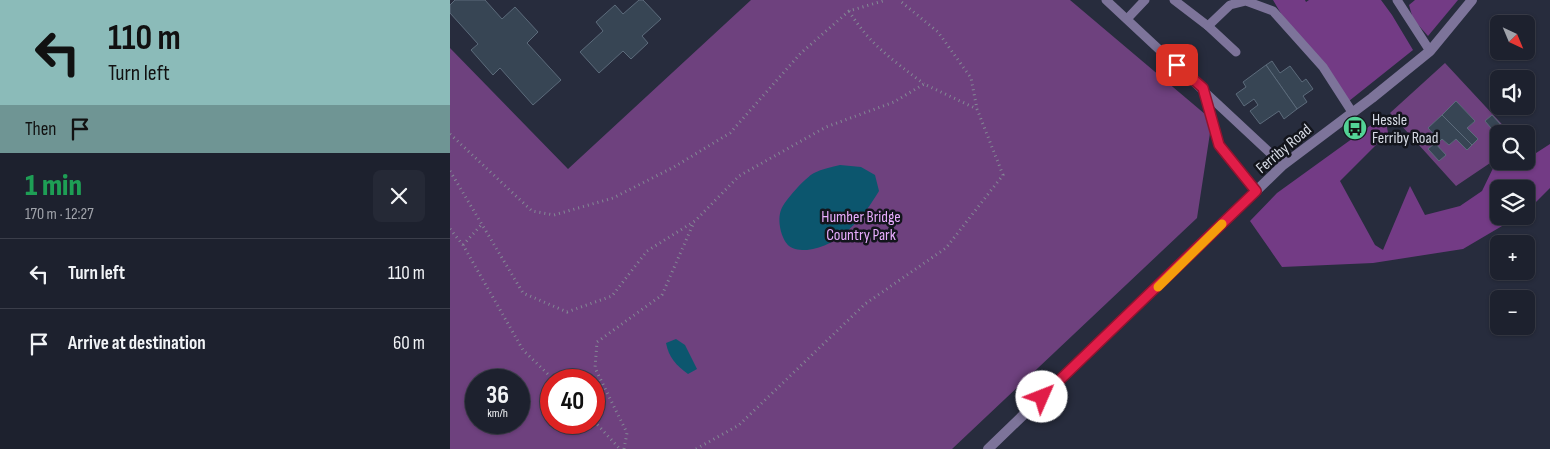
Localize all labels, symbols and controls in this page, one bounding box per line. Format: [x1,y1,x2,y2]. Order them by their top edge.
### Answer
north arrow [1490,15,1535,60]
map controls [1490,15,1535,335]
text: 110 m [108,17,181,60]
icon: left [25,20,90,85]
pin [1156,44,1198,86]
icon: arrive [1163,51,1191,79]
text: Turn left [108,60,170,87]
button: sound [1490,70,1535,115]
place label: Hessle Ferriby Road [1372,111,1438,148]
icon: arrive [66,115,94,143]
bus stop icon: Hessle Ferriby Road [1342,115,1368,141]
text: Then [25,118,56,141]
street label: Ferriby Road [1252,121,1315,178]
button: search [1490,125,1535,170]
text: 1 min [25,168,82,204]
button: close [373,170,425,222]
button: layers [1490,180,1535,225]
text: 170 m · 12:27 [25,205,94,224]
park label: Humber Bridge Country Park [821,208,901,245]
button: + [1490,235,1535,280]
icon: left [25,260,53,288]
text: Turn left [68,262,125,285]
text: 110 m [388,262,425,285]
button: − [1490,290,1535,335]
icon: arrive [25,330,53,358]
text: Arrive at destination [68,332,206,355]
text: 60 m [393,332,425,355]
speed limit sign: 40 [540,369,605,434]
position arrow [1015,370,1067,422]
text: 36 [486,380,509,411]
text: km/h [487,406,508,421]

